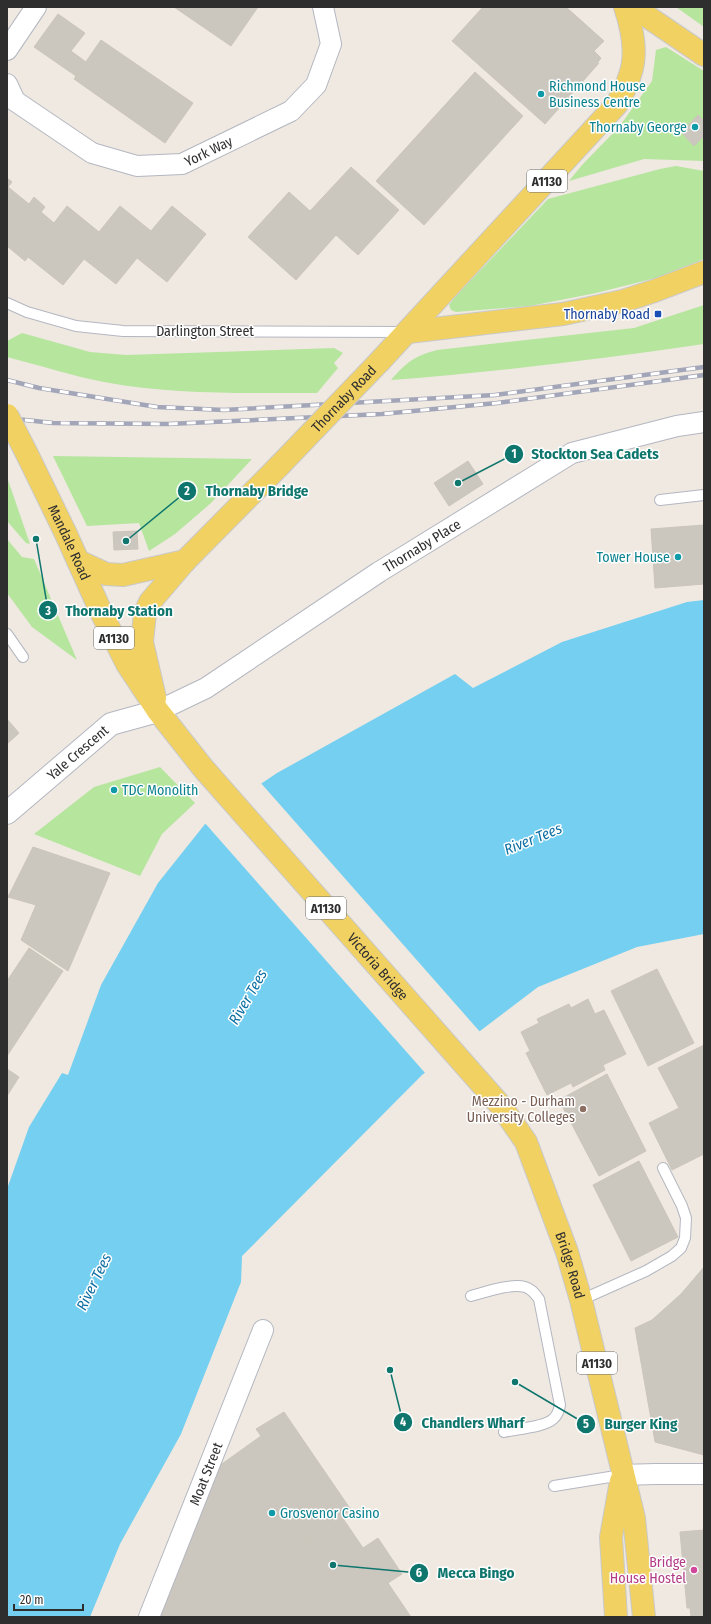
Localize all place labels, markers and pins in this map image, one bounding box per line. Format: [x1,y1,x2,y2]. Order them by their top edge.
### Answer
place label: Richmond House Business Centre [549,78,646,111]
marker: Richmond House Business Centre [536,89,546,99]
place label: Thornaby George [589,119,687,136]
marker: Thornaby George [690,122,700,132]
place label: Thornaby Road [564,306,650,323]
marker: Thornaby Road [653,309,663,319]
callout: Stockton Sea Cadets [504,440,667,467]
callout: Thornaby Bridge [177,477,316,504]
place label: Tower House [597,549,670,566]
marker: Tower House [673,552,683,562]
callout: Thornaby Station [38,597,181,624]
place label: TDC Monolith [122,782,198,799]
marker: TDC Monolith [109,785,119,795]
place label: Mezzino - Durham University Colleges [467,1093,575,1126]
marker: Mezzino - Durham University Colleges [578,1104,588,1114]
callout: Chandlers Wharf [393,1409,532,1436]
callout: Burger King [576,1410,685,1437]
place label: Grosvenor Casino [280,1505,380,1522]
marker: Grosvenor Casino [267,1508,277,1518]
place label: Bridge House Hostel [610,1554,686,1587]
callout: Mecca Bingo [409,1559,522,1586]
marker: Bridge House Hostel [689,1565,699,1575]

